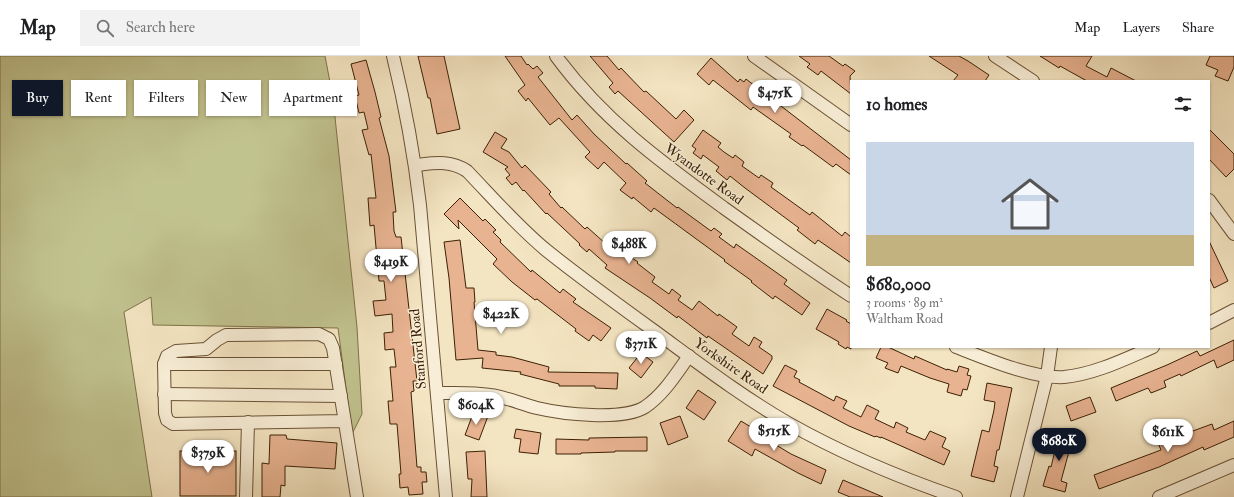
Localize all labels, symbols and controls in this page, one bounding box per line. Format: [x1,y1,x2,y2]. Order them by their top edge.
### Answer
search box [80,10,360,46]
text: Map [20,16,56,40]
icon: search [94,17,116,39]
text: Search here [126,18,195,37]
text: Map [1074,19,1100,36]
text: Layers [1122,19,1160,36]
text: Share [1182,19,1214,36]
chip: Buy [12,80,63,116]
chip: Rent [71,80,126,116]
chip: Filters [134,80,198,116]
chip: New [206,80,261,116]
chip: Apartment [269,80,357,116]
pin: $475K [747,80,803,114]
text: $475K [758,85,792,101]
icon: filters [1172,93,1194,115]
text: 10 homes [866,94,927,115]
street label: Wyandotte Road [660,139,747,209]
icon: home [994,168,1066,240]
pin: $488K [601,231,657,265]
text: $488K [611,236,647,252]
pin: $419K [363,249,419,283]
text: $419K [374,254,408,270]
text: $680,000 [866,274,931,295]
text: 3 rooms · 89 m² [866,295,943,311]
pin: $422K [473,301,529,335]
text: $422K [483,306,519,322]
street label: Stanford Road [406,308,430,390]
text: Waltham Road [866,311,943,327]
pin: $371K [613,331,669,365]
street label: Yorkshire Road [691,334,771,398]
text: $371K [625,336,657,352]
pin: $604K [448,392,504,426]
text: $604K [458,397,494,413]
pin: $515K [746,418,802,452]
pin: $611K [1140,419,1196,453]
text: $515K [758,423,790,439]
text: $611K [1152,424,1184,440]
pin: $680K [1031,428,1087,462]
text: $680K [1041,433,1077,449]
pin: $379K [180,440,236,474]
text: $379K [191,445,225,461]

